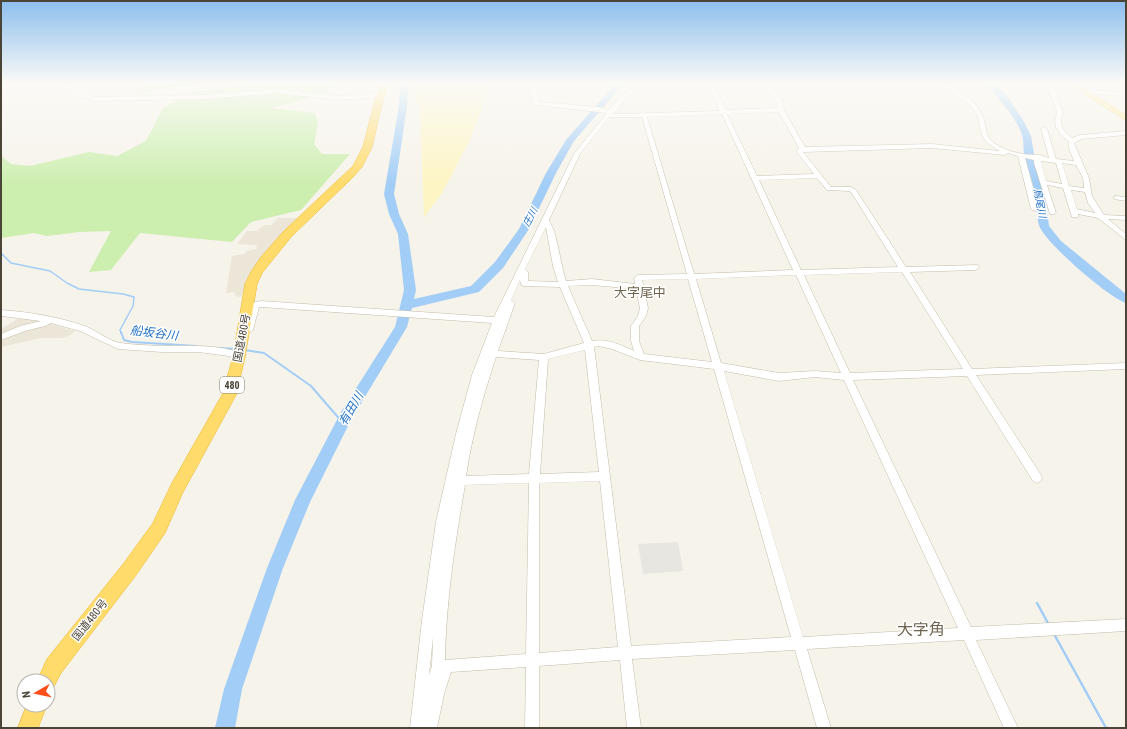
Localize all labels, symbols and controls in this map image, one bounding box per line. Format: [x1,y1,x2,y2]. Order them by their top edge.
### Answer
water label: 鳥尾川 [1032,187,1048,220]
water label: 庄川 [520,205,540,228]
district label: 大字尾中 [614,285,666,300]
street label: 国道480号 [231,313,253,363]
water label: 船坂谷川 [129,323,181,343]
road number: 480 [220,377,244,393]
water label: 有田川 [336,388,367,428]
street label: 国道480号 [70,597,110,643]
district label: 大字角 [897,620,945,639]
north arrow [16,673,56,713]
text: N [20,690,34,699]

